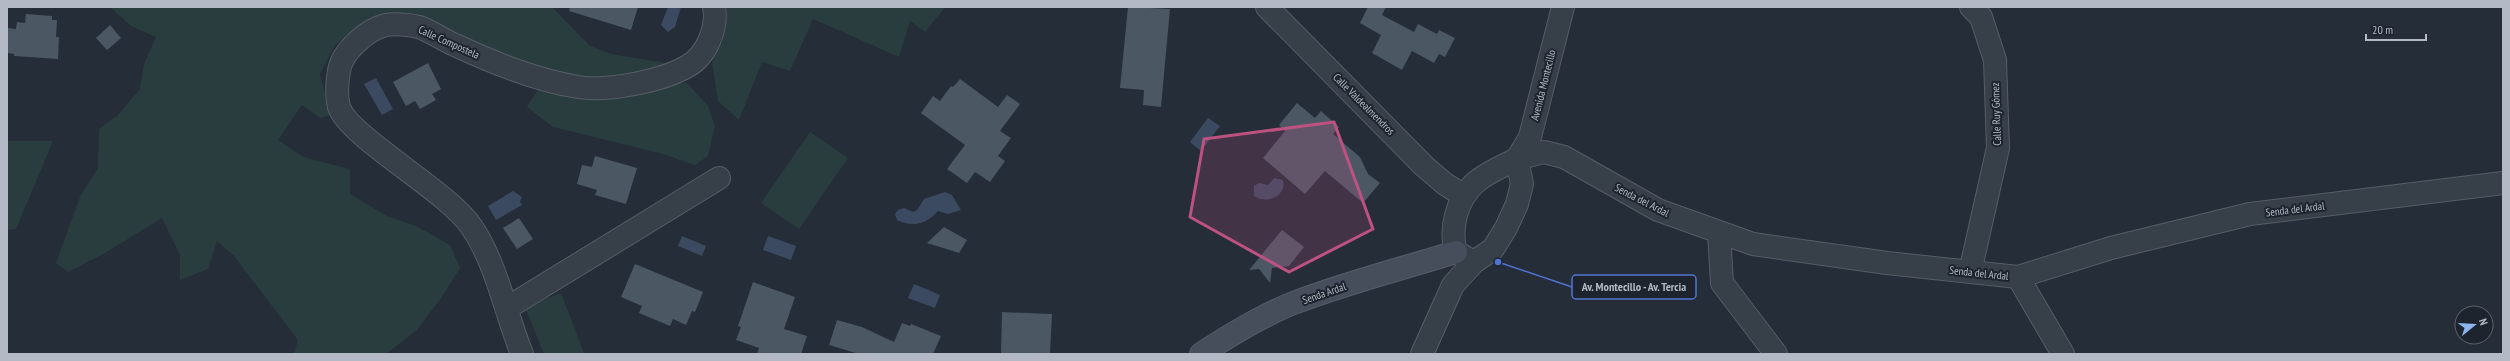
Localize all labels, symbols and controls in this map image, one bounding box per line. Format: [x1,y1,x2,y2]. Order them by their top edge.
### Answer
scale bar [2366,16,2426,42]
street label: Calle Compostela [416,22,482,62]
text: 20 m [2372,22,2393,37]
street label: Avenida Montecillo [1527,48,1559,122]
street label: Calle Valdealmendros [1330,70,1398,138]
street label: Calle Ruy Gómez [1988,82,2004,146]
street label: Senda del Ardal [1612,180,1672,220]
street label: Senda del Ardal [2265,198,2326,220]
street label: Senda del Ardal [1949,263,2010,283]
callout: Av. Montecillo - Av. Tercia [1572,275,1696,299]
street label: Senda Ardal [1300,279,1348,307]
text: Av. Montecillo - Av. Tercia [1581,279,1686,294]
north arrow [2454,305,2494,345]
text: N [2476,317,2491,327]

